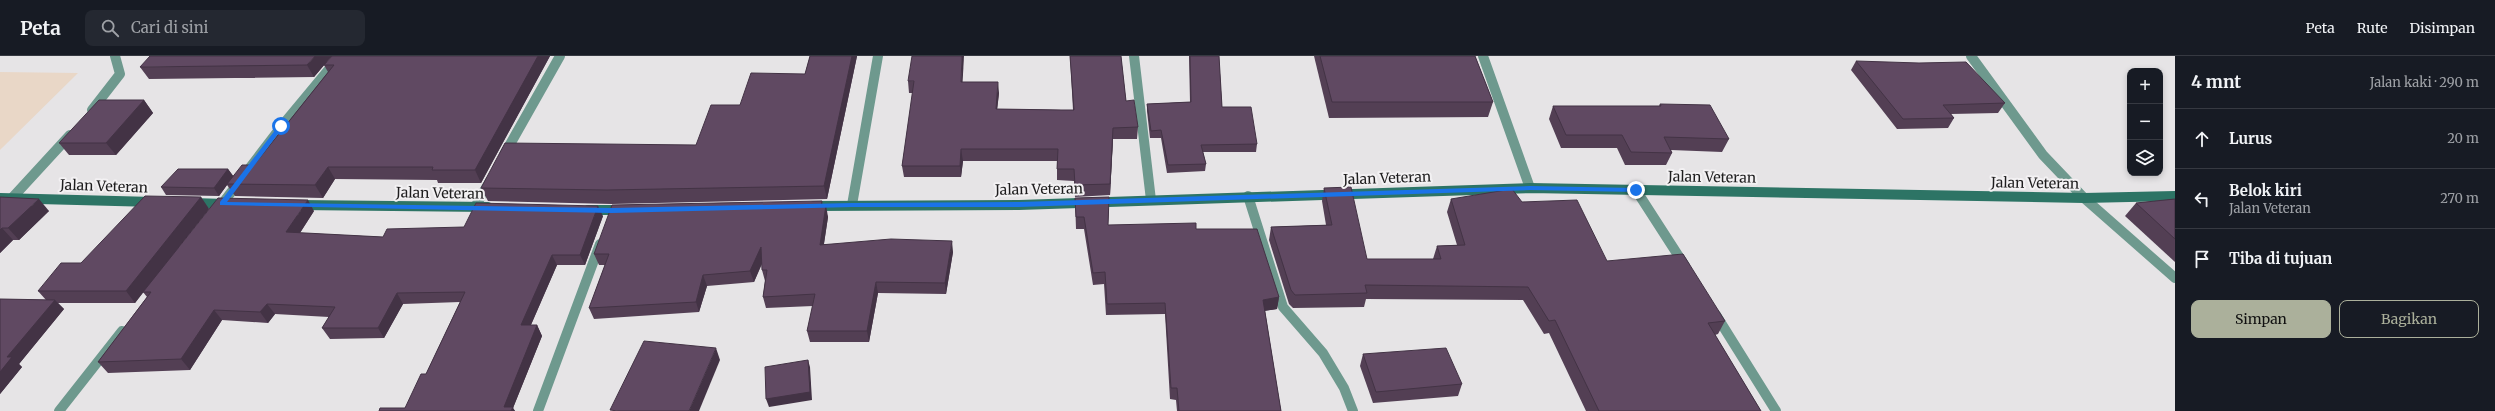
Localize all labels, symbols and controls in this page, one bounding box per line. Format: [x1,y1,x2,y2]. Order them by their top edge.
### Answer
search box [85,10,365,46]
text: Peta [20,16,61,40]
icon: search [99,17,121,39]
text: Cari di sini [131,18,208,37]
text: Peta [2306,19,2335,37]
text: Rute [2357,19,2388,37]
text: Disimpan [2410,19,2475,37]
map controls [2127,68,2163,176]
button: + [2127,68,2163,104]
text: 4 mnt [2191,71,2241,93]
text: Jalan kaki · 290 m [2370,74,2479,91]
button: − [2127,104,2163,140]
route start [272,117,290,135]
icon: ahead [2191,128,2213,150]
text: Lurus [2229,129,2272,148]
text: 20 m [2447,130,2479,147]
button: layers [2127,140,2163,176]
street label: Jalan Veteran [1342,167,1431,189]
street label: Jalan Veteran [1667,167,1756,187]
street label: Jalan Veteran [1990,173,2079,193]
street label: Jalan Veteran [59,175,148,197]
street label: Jalan Veteran [994,179,1083,199]
route end [1627,181,1645,199]
text: Belok kiri [2229,181,2302,200]
street label: Jalan Veteran [395,183,484,203]
icon: left [2191,188,2213,210]
text: 270 m [2440,190,2479,207]
text: Jalan Veteran [2229,200,2311,217]
icon: arrive [2191,248,2213,270]
text: Tiba di tujuan [2229,249,2332,268]
button: Simpan [2191,300,2331,338]
button: Bagikan [2339,300,2479,338]

